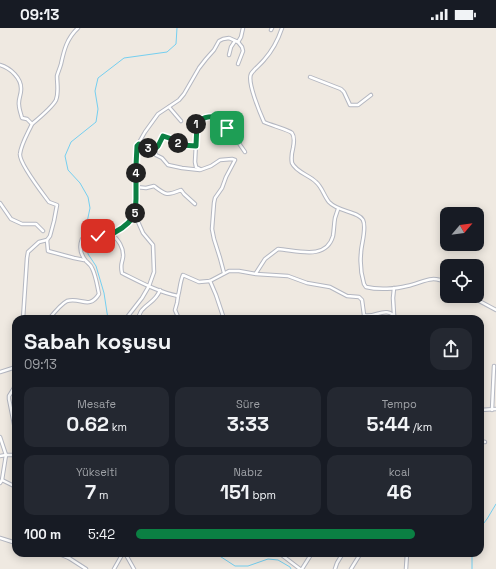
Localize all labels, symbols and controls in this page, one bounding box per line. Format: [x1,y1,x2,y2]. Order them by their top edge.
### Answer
text: 09:13 [20,5,59,24]
pin [210,111,244,145]
pin: 1 [186,114,206,134]
text: 1 [194,117,198,131]
icon: arrive [216,117,238,139]
pin: 2 [168,133,188,153]
text: 2 [175,136,181,150]
pin: 3 [138,138,158,158]
text: 3 [145,141,151,155]
pin: 4 [126,163,146,183]
text: 4 [133,166,140,180]
pin: 5 [125,203,145,223]
text: 5 [132,206,138,220]
north arrow [440,207,484,251]
map controls [440,207,484,303]
pin [81,219,115,253]
icon: check [87,225,109,247]
button: locate [440,259,484,303]
text: Sabah koşusu [24,327,171,355]
button: share [430,328,472,370]
text: 09:13 [24,356,57,373]
text: Mesafe [77,397,116,411]
text: Süre [236,397,260,411]
text: Tempo [382,397,417,411]
text: 0.62 [66,411,109,437]
text: 3:33 [227,411,269,437]
text: 5:44 [366,411,410,437]
text: km [109,420,127,434]
text: /km [410,420,432,434]
text: Yükselti [76,465,117,479]
text: Nabız [233,465,263,479]
text: kcal [389,465,410,479]
text: 7 [85,479,96,505]
text: 151 [220,479,250,505]
text: 46 [387,479,412,505]
text: m [96,488,108,502]
text: bpm [250,488,276,502]
text: 100 m [24,526,61,543]
text: 5:42 [88,526,115,543]

